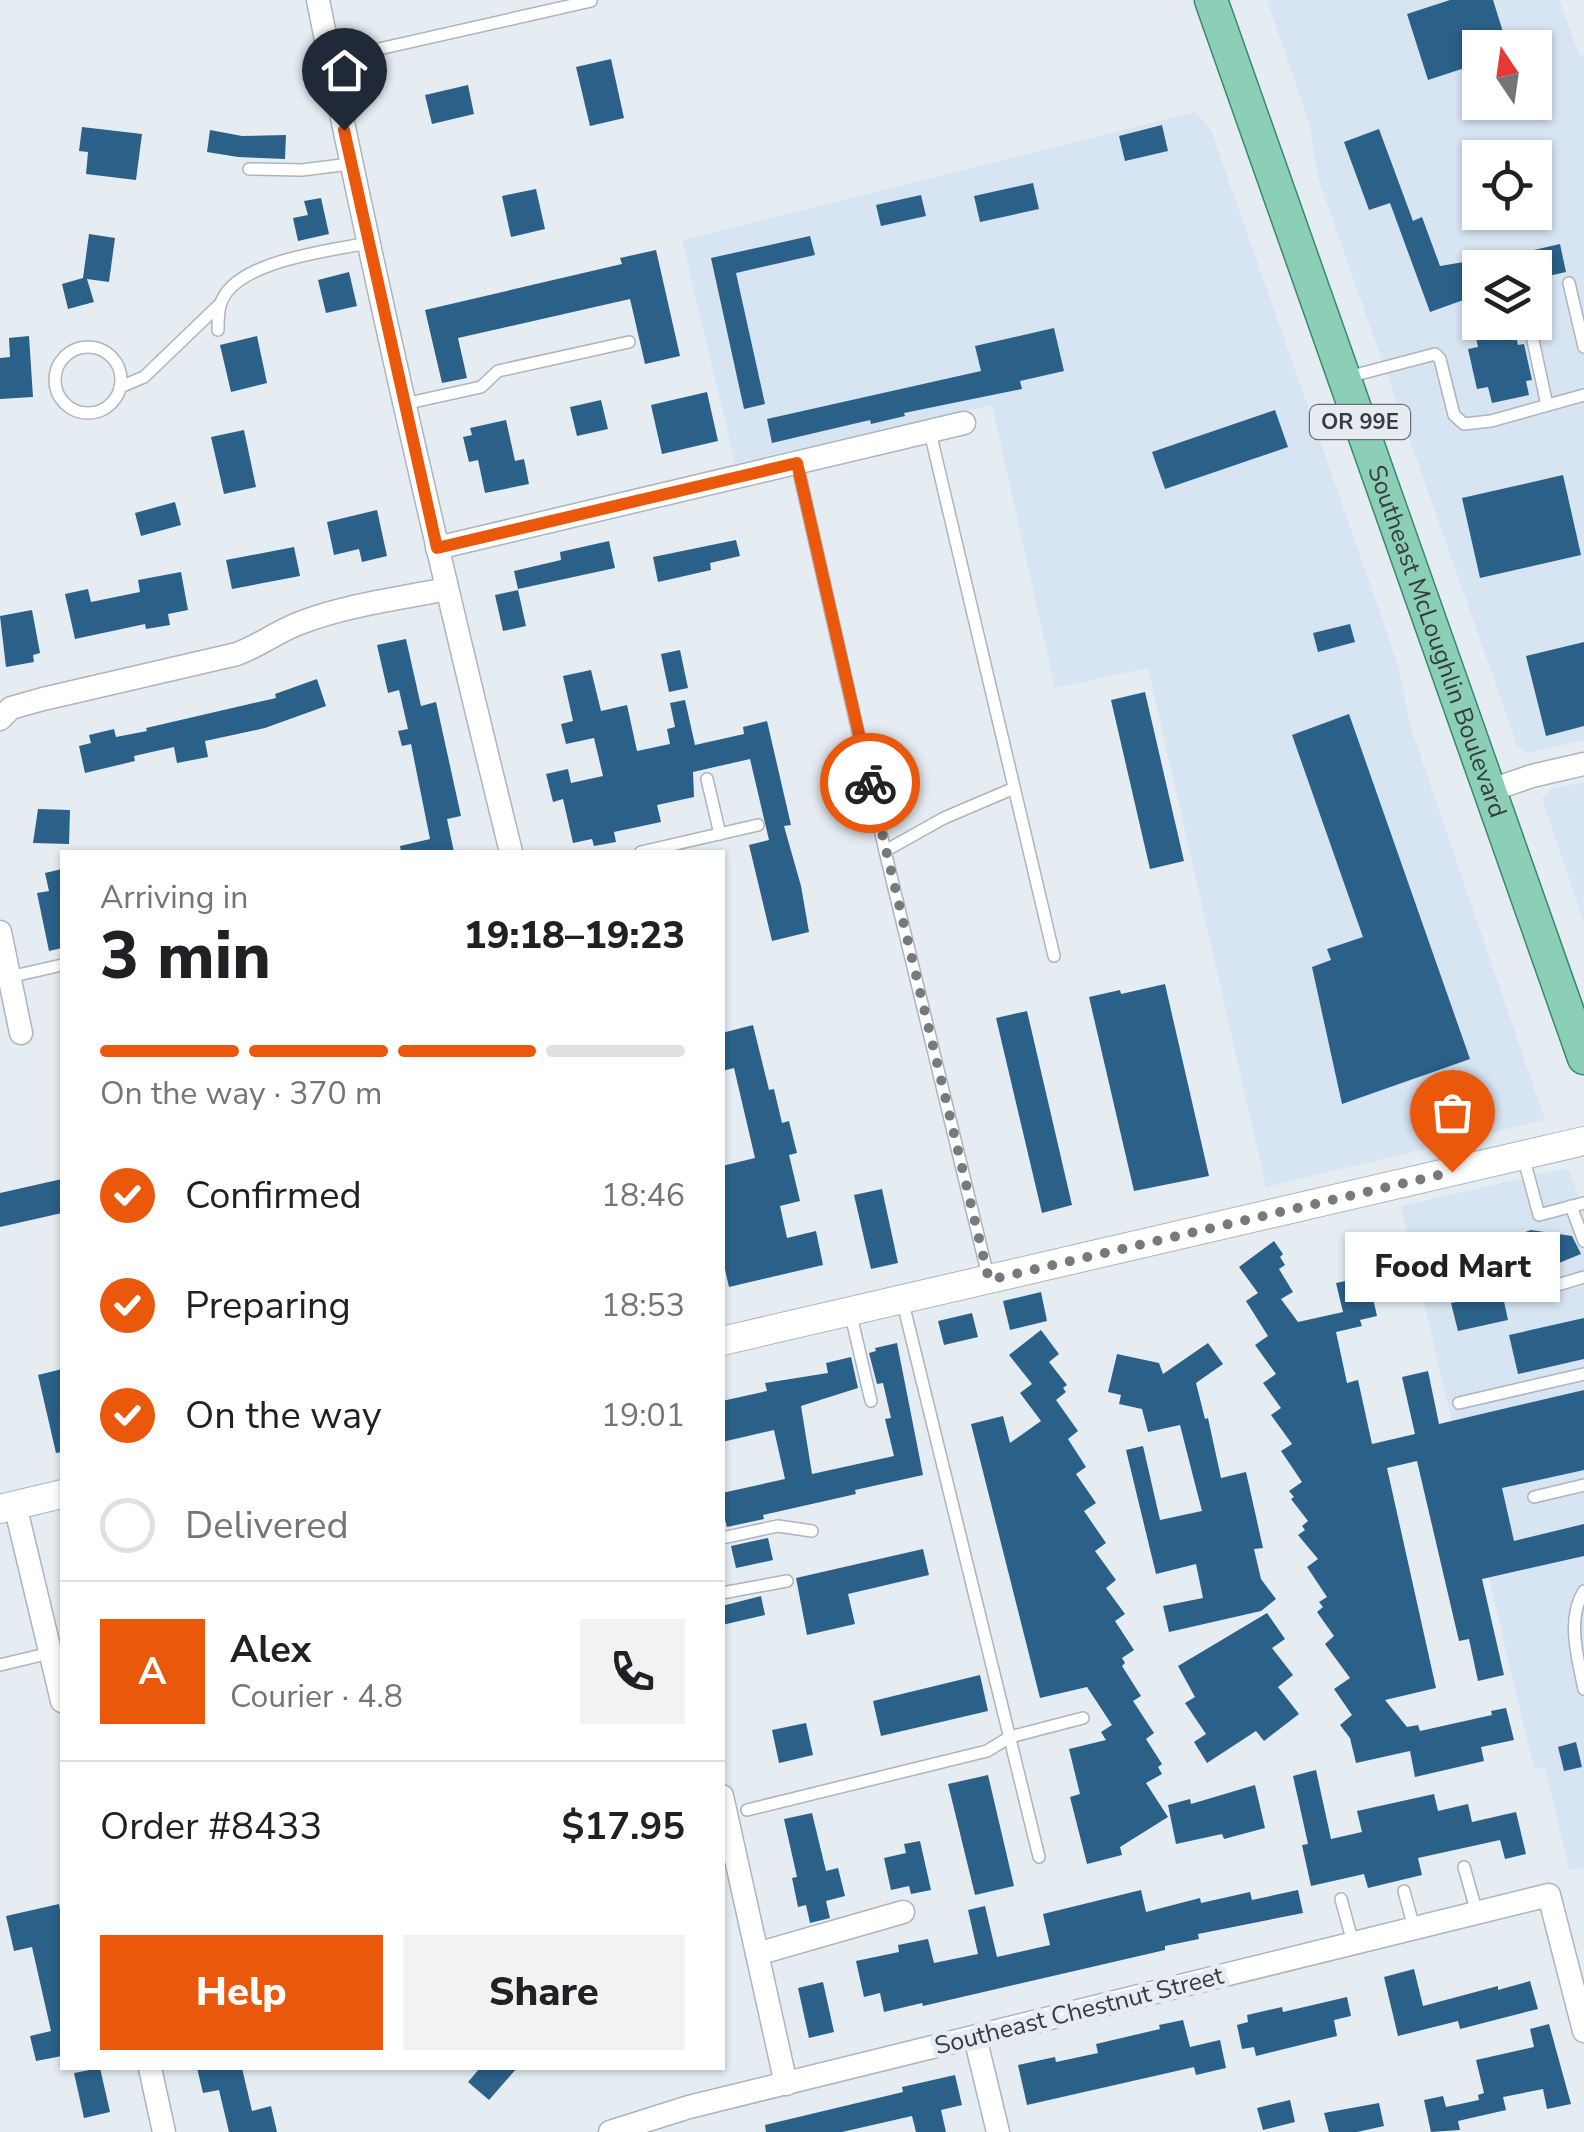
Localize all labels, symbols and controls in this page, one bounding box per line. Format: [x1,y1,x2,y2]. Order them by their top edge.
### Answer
pin [302,28,387,131]
north arrow [1462,30,1552,120]
map controls [1462,30,1552,340]
icon: home [317,43,372,98]
button: locate [1462,140,1552,230]
button: layers [1462,250,1552,340]
road number: OR 99E [1310,405,1410,439]
street label: Southeast McLoughlin Boulevard [1359,460,1515,822]
courier [820,733,920,833]
icon: bike [843,756,898,811]
text: Arriving in [100,876,248,919]
text: 19:18–19:23 [464,910,685,961]
text: 3 min [100,912,271,1001]
pin [1410,1070,1495,1173]
text: On the way · 370 m [100,1072,382,1115]
icon: bag [1425,1085,1480,1140]
icon: check [100,1168,155,1223]
text: Confirmed [185,1170,362,1221]
text: 18:46 [601,1174,685,1217]
callout: Food Mart [1344,1232,1560,1302]
text: Food Mart [1374,1245,1531,1288]
icon: check [100,1278,155,1333]
text: Preparing [185,1280,351,1331]
text: 18:53 [601,1284,685,1327]
icon: check [100,1388,155,1443]
text: On the way [185,1390,381,1441]
text: 19:01 [601,1394,685,1437]
text: Delivered [185,1500,349,1551]
button: phone [580,1619,685,1724]
text: Alex [230,1624,311,1675]
text: A [138,1646,167,1697]
text: Courier · 4.8 [230,1675,403,1718]
text: Order #8433 [100,1801,322,1852]
text: $17.95 [562,1801,685,1852]
button: Help [100,1935,383,2050]
button: Share [403,1935,685,2050]
street label: Southeast Chestnut Street [931,1959,1227,2063]

